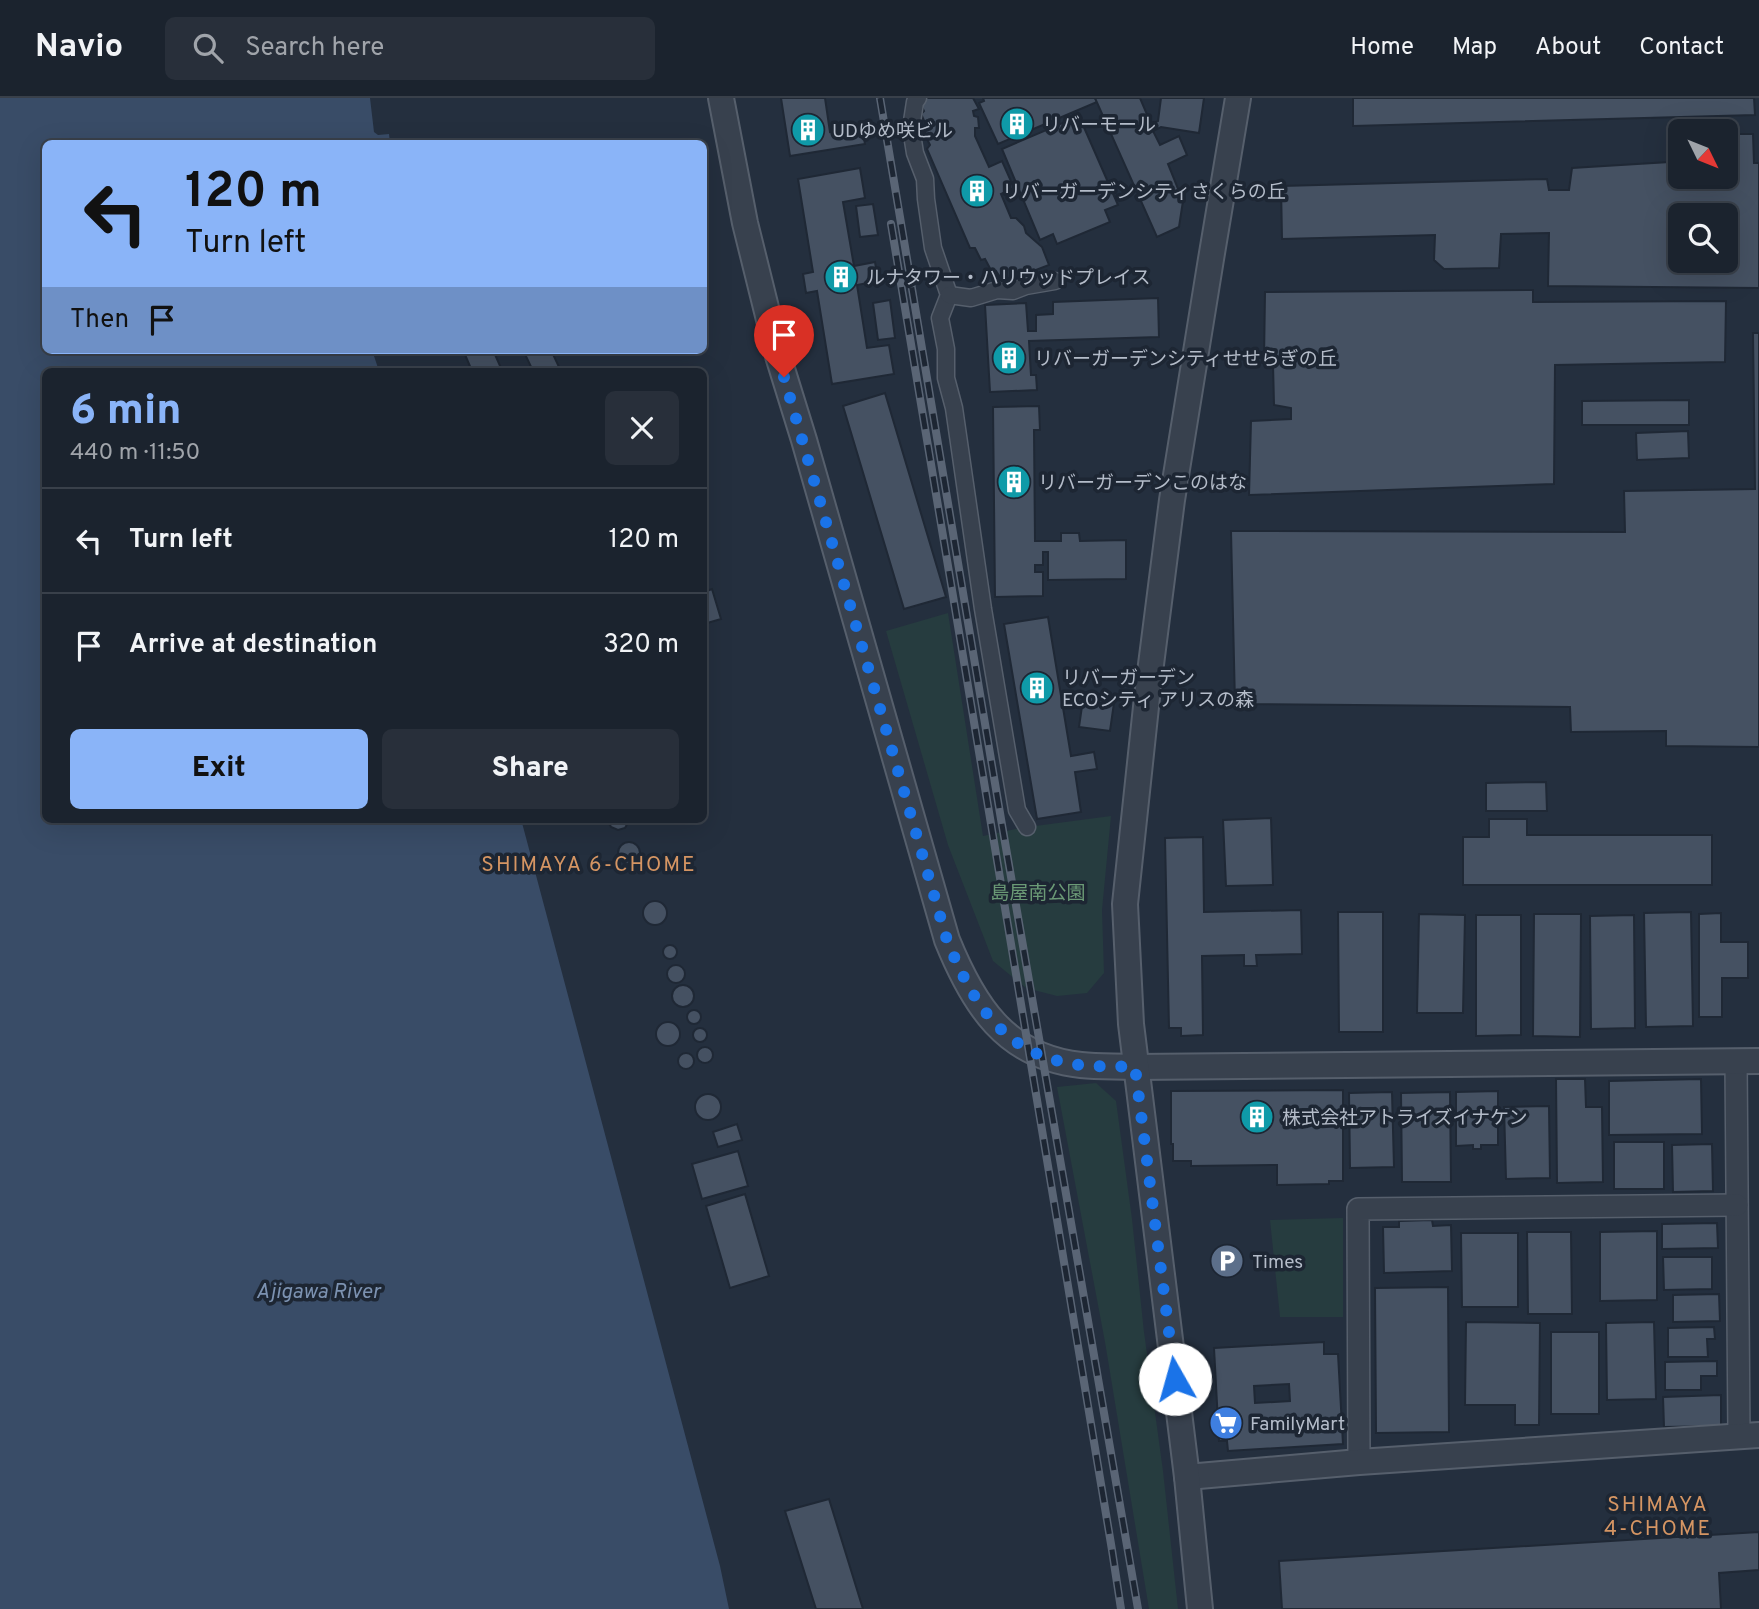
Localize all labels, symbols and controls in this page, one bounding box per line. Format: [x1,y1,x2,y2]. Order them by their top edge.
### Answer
search box [165,17,655,80]
text: Navio [35,27,123,69]
icon: search [189,29,227,67]
text: Search here [245,32,384,65]
text: Home [1350,33,1414,63]
text: Map [1452,33,1497,63]
text: About [1535,33,1601,63]
text: Contact [1639,33,1724,63]
building icon: リバーモール [998,105,1036,143]
building icon: UDゆめ咲ビル [789,111,827,149]
place label: リバーモール [1042,114,1156,138]
north arrow [1668,119,1738,189]
map controls [1668,119,1738,273]
place label: UDゆめ咲ビル [832,120,953,144]
text: 120 m [185,163,322,225]
icon: left [70,168,161,259]
building icon: リバーガーデンシティさくらの丘 [958,172,996,210]
place label: リバーガーデンシティさくらの丘 [1002,181,1286,205]
button: search [1668,203,1738,273]
text: Turn left [185,224,306,264]
building icon: ルナタワー・ハリウッドプレイス [822,258,860,296]
place label: ルナタワー・ハリウッドプレイス [866,267,1150,291]
icon: arrive [143,301,181,339]
text: Then [70,304,129,337]
pin [754,305,814,377]
icon: arrive [765,316,803,354]
building icon: リバーガーデンシティせせらぎの丘 [990,339,1028,377]
place label: リバーガーデンシティせせらぎの丘 [1034,348,1337,372]
text: 6 min [70,386,182,439]
button: close [605,391,679,465]
text: 440 m · 11:50 [70,439,200,468]
building icon: リバーガーデンこのはな [995,463,1033,501]
place label: リバーガーデンこのはな [1038,472,1247,496]
icon: left [70,522,108,560]
text: Turn left [129,524,233,557]
text: 120 m [609,524,679,557]
icon: arrive [70,627,108,665]
text: Arrive at destination [129,629,377,662]
text: 320 m [603,629,679,662]
place label: リバーガーデン ECOシティ アリスの森 [1062,667,1254,713]
building icon: リバーガーデン ECOシティ アリスの森 [1018,669,1056,707]
button: Exit [70,729,368,809]
button: Share [382,729,679,809]
district label: SHIMAYA 6-CHOME [481,852,697,879]
park label: 島屋南公園 [990,882,1086,906]
building icon: 株式会社アトライズイナケン [1238,1098,1276,1136]
place label: 株式会社アトライズイナケン [1282,1107,1527,1131]
parking icon: Times [1208,1242,1246,1280]
place label: Times [1252,1251,1303,1275]
water label: Ajigawa River [256,1279,382,1306]
position arrow [1138,1342,1212,1416]
supermarket icon: FamilyMart [1207,1404,1245,1442]
place label: FamilyMart [1250,1413,1345,1437]
district label: SHIMAYA 4-CHOME [1604,1492,1712,1543]

